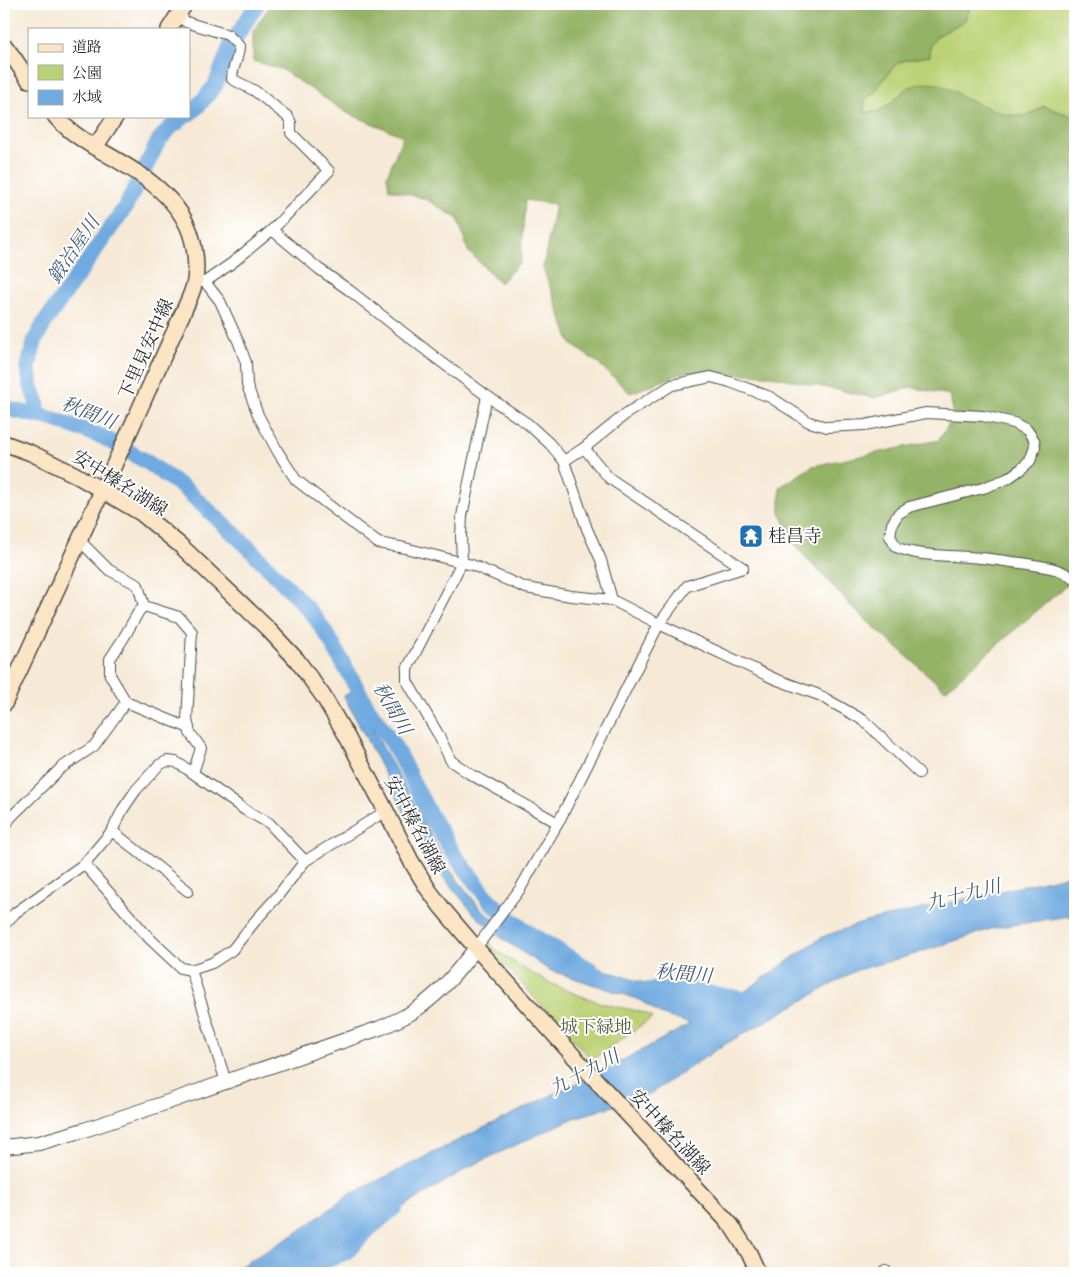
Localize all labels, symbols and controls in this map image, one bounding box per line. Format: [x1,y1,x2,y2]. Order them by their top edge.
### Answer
legend [28,28,190,118]
text: 道路 [72,38,102,57]
text: 公園 [72,64,102,83]
text: 水域 [72,88,102,107]
water label: 鍛冶屋川 [43,210,106,288]
street label: 下里見安中線 [115,296,179,403]
water label: 秋間川 [58,392,121,435]
street label: 安中榛名湖線 [68,446,171,522]
temple icon: 桂昌寺 [738,523,764,549]
place label: 桂昌寺 [768,526,822,548]
water label: 秋間川 [367,678,417,741]
street label: 安中榛名湖線 [379,773,449,878]
water label: 九十九川 [924,875,1005,916]
water label: 秋間川 [654,961,715,989]
park label: 城下緑地 [560,1017,632,1039]
water label: 九十九川 [546,1044,625,1101]
street label: 安中榛名湖線 [624,1086,714,1180]

